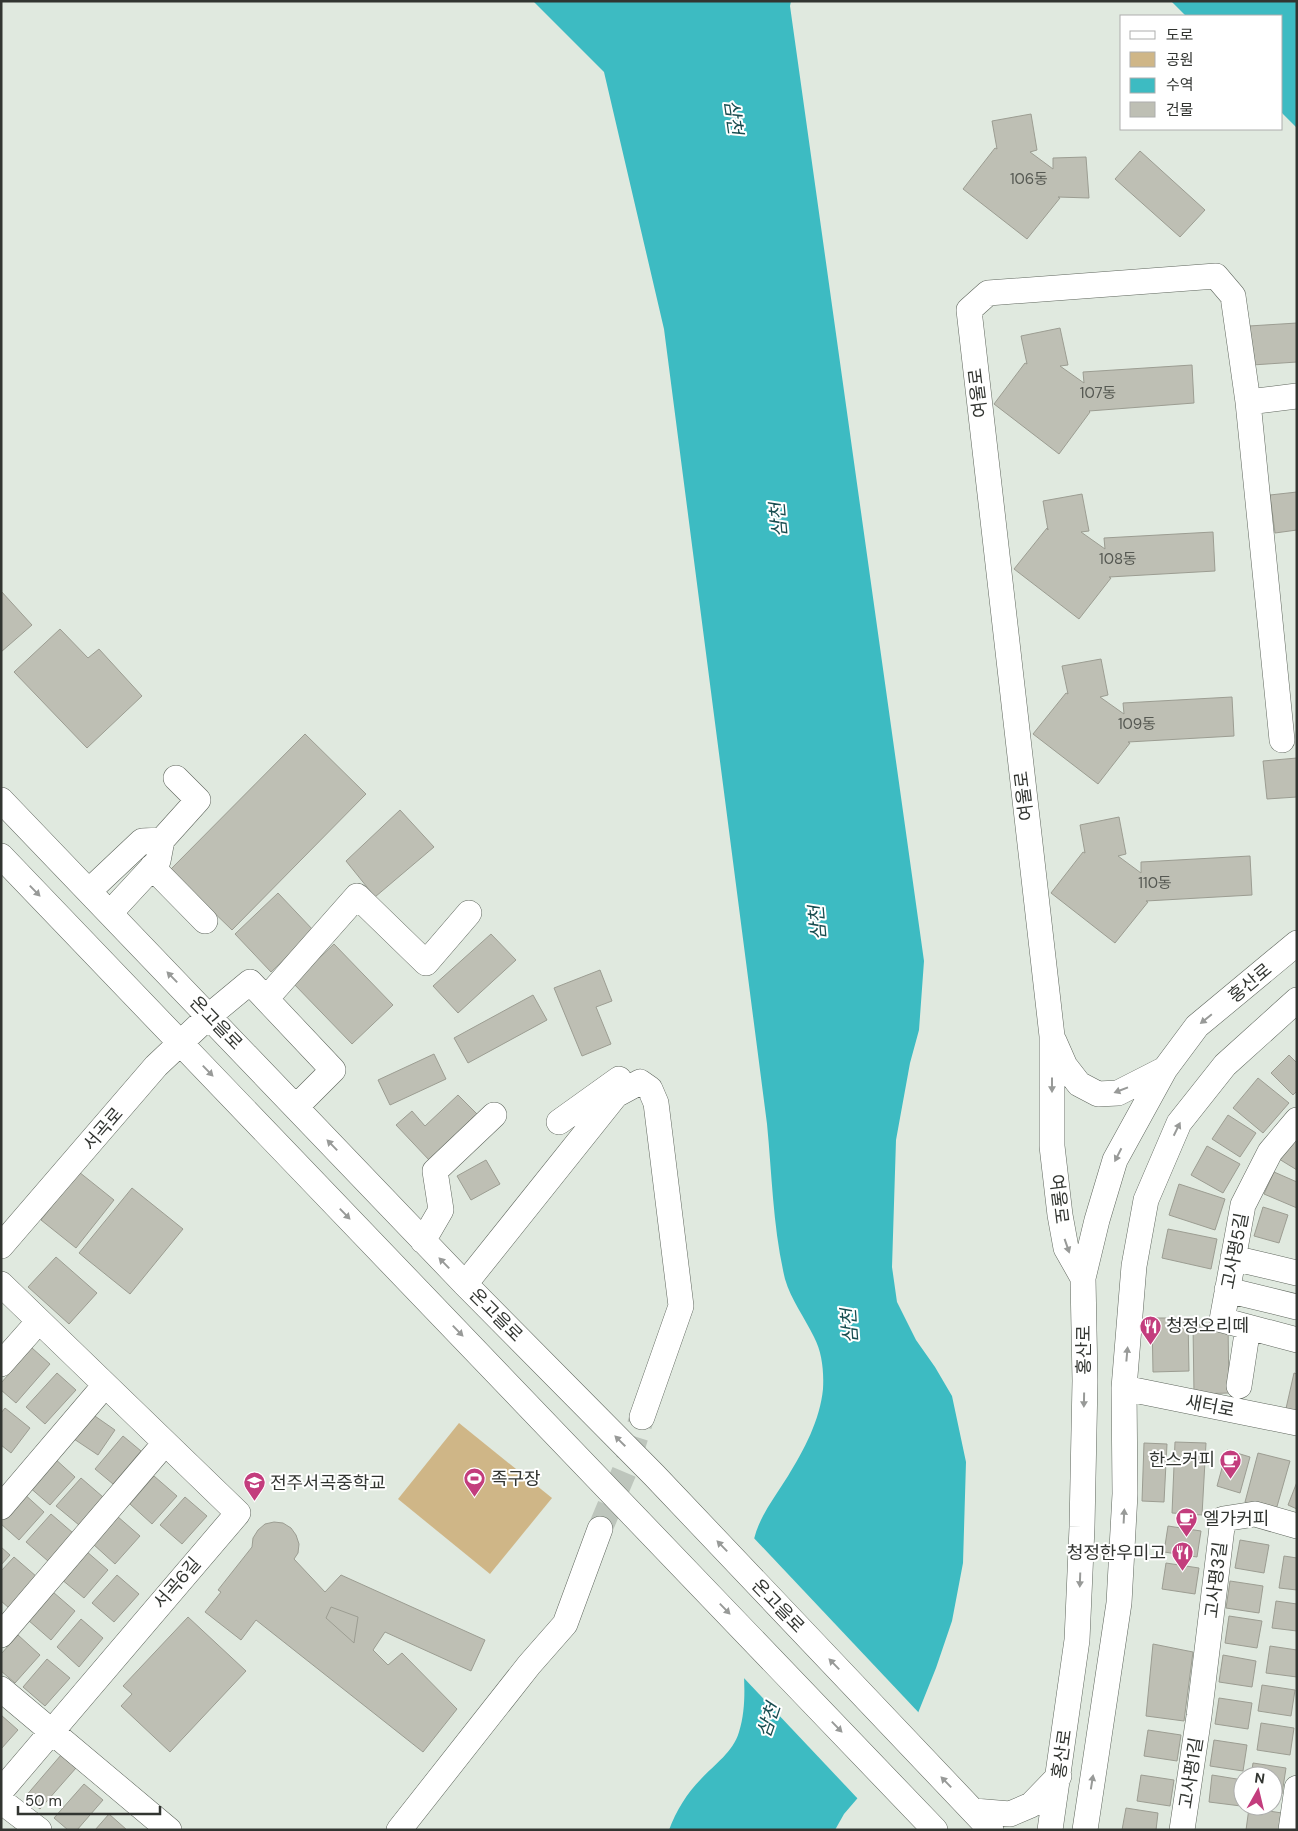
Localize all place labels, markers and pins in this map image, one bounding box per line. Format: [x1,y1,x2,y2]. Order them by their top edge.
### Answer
restaurant icon: 청정오리떼 [1138,1314,1162,1345]
place label: 청정오리떼 [1166,1314,1249,1338]
place label: 한스커피 [1149,1448,1215,1472]
cafe icon: 한스커피 [1219,1448,1243,1479]
sports icon: 족구장 [463,1467,487,1498]
place label: 족구장 [491,1467,541,1491]
school or university icon: 전주서곡중학교 [242,1471,266,1502]
place label: 전주서곡중학교 [270,1471,386,1495]
cafe icon: 엘가커피 [1175,1507,1199,1538]
place label: 엘가커피 [1203,1507,1269,1531]
place label: 청정한우미고 [1067,1541,1166,1565]
restaurant icon: 청정한우미고 [1170,1541,1194,1572]

